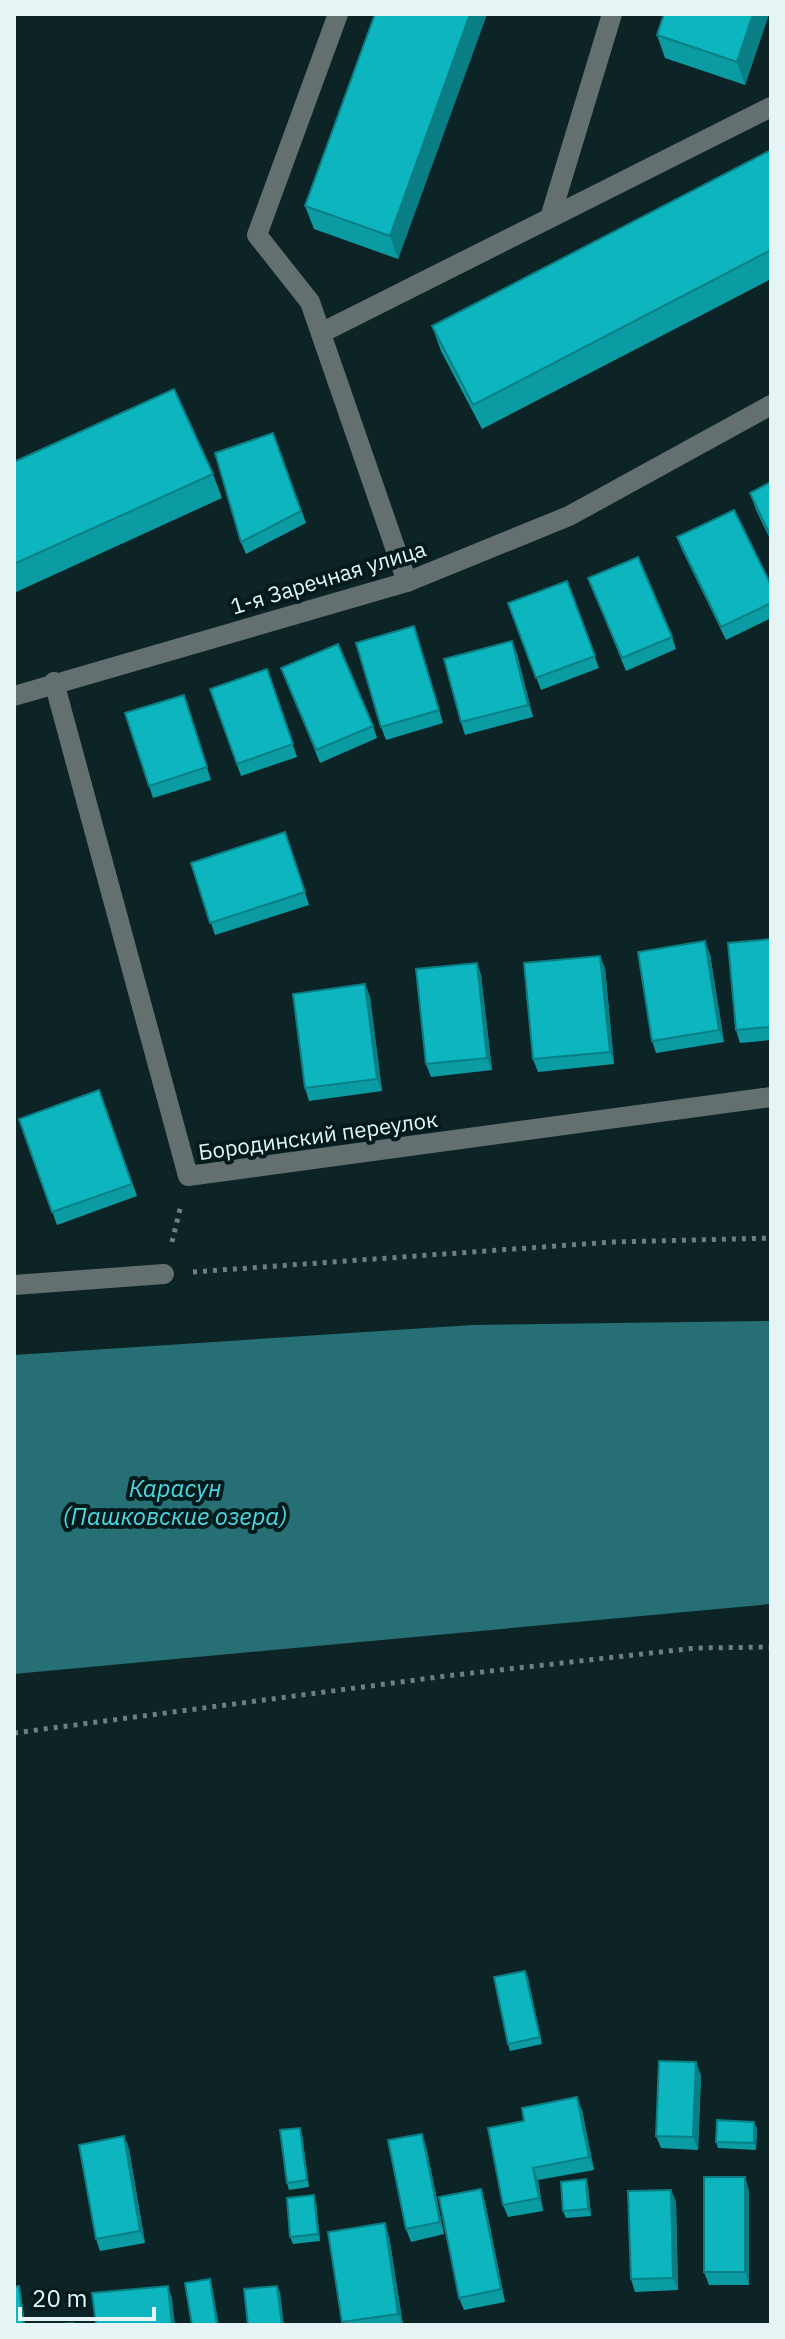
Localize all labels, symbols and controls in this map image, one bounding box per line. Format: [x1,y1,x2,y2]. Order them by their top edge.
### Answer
street label: 1-я Заречная улица [227,533,430,621]
street label: Бородинский переулок [196,1104,440,1166]
water label: Карасун (Пашковские озера) [63,1472,287,1532]
scale bar [20,2271,154,2321]
text: 20 m [32,2282,87,2314]

